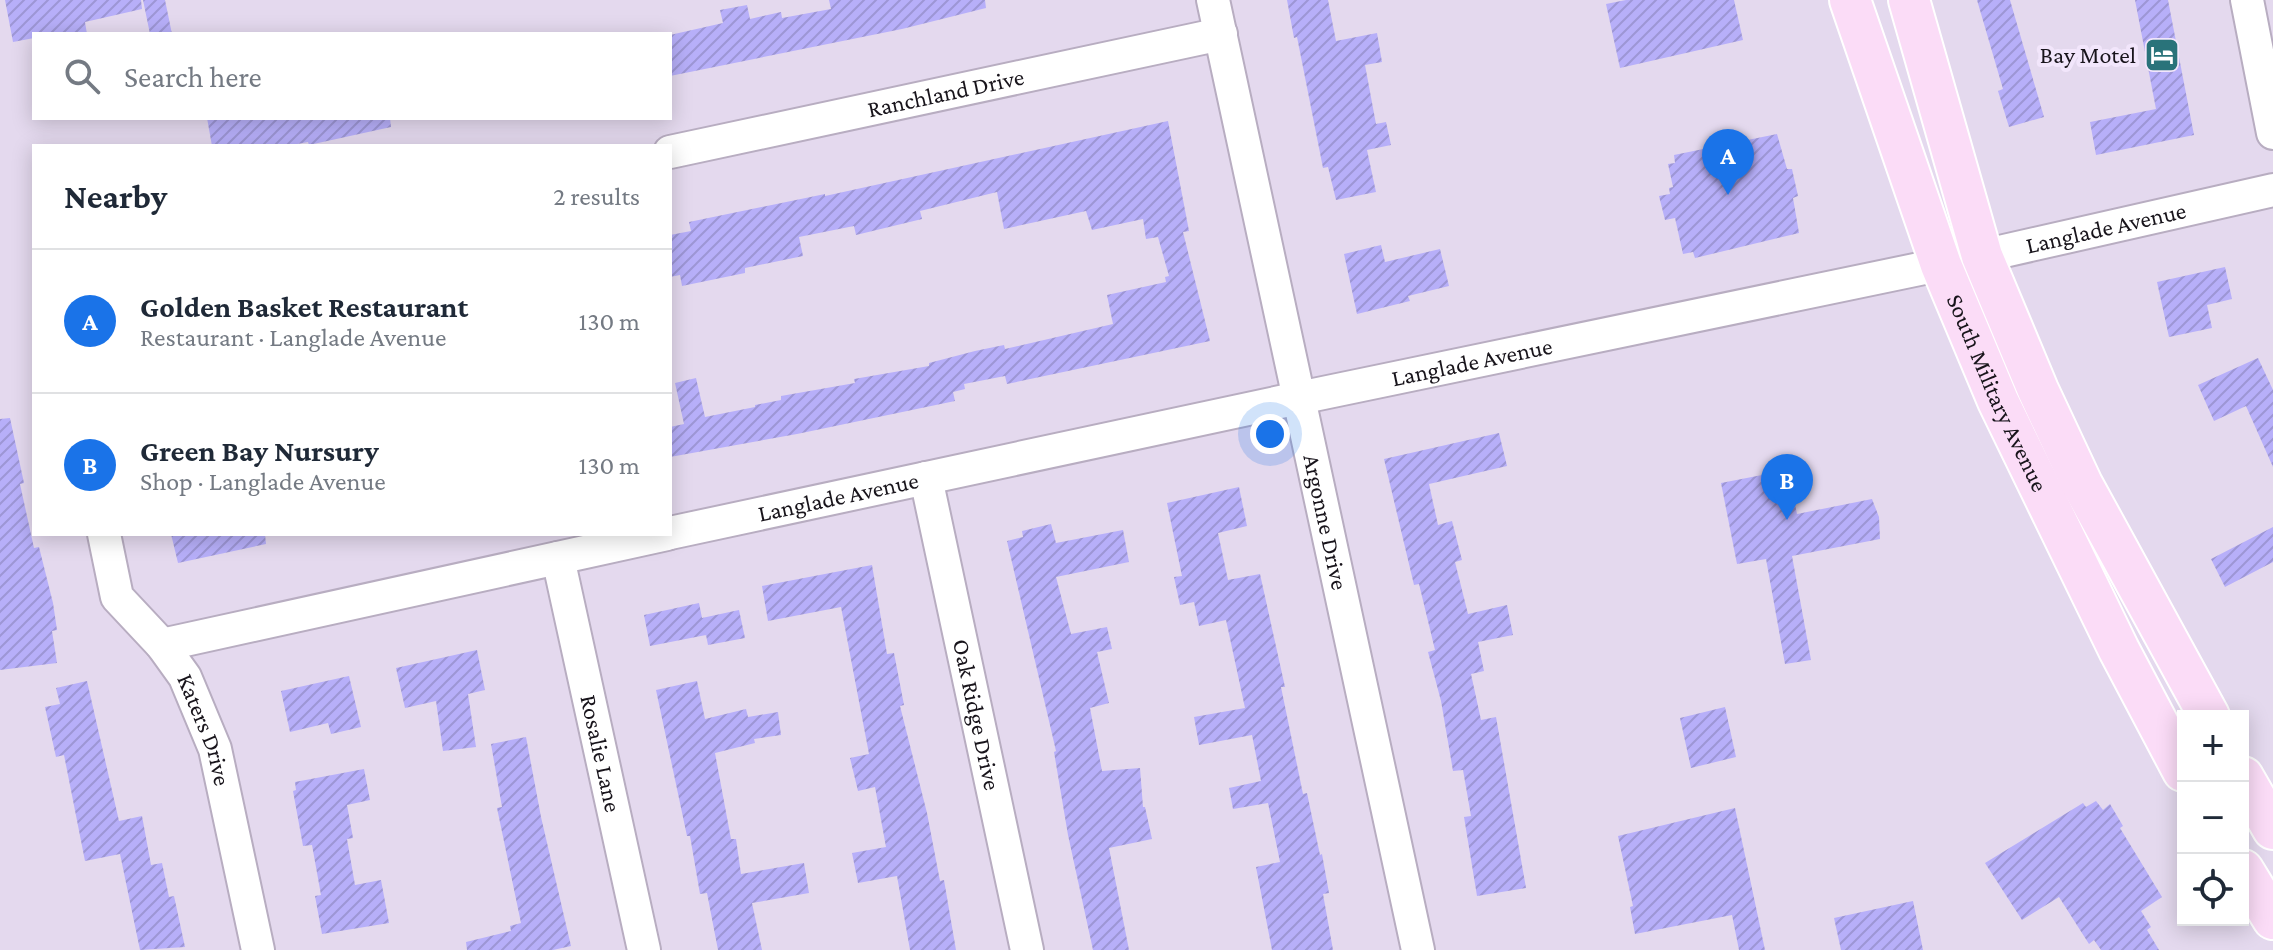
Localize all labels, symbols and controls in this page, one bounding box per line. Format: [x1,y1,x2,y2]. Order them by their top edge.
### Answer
search box [32,32,672,120]
hotel icon: Bay Motel [2143,36,2181,74]
place label: Bay Motel [2040,41,2136,68]
icon: search [60,54,104,98]
text: Search here [124,60,262,93]
street label: Ranchland Drive [865,63,1026,122]
pin: A [1702,129,1754,195]
text: Nearby [64,178,167,215]
text: 2 results [553,182,640,211]
street label: Langlade Avenue [2023,196,2188,259]
text: Golden Basket Restaurant [140,290,468,323]
street label: South Military Avenue [1942,290,2054,496]
text: A [82,307,98,336]
text: 130 m [579,307,640,336]
text: Restaurant · Langlade Avenue [140,323,446,352]
street label: Langlade Avenue [1389,332,1555,391]
your location [1250,414,1290,454]
text: Green Bay Nursury [140,434,379,467]
text: B [82,451,98,480]
text: 130 m [579,451,640,480]
street label: Argonne Drive [1298,452,1354,592]
pin: B [1761,454,1813,520]
street label: Langlade Avenue [755,466,921,527]
text: Shop · Langlade Avenue [140,467,386,496]
street label: Oak Ridge Drive [948,636,1006,793]
street label: Katers Drive [172,670,236,788]
street label: Rosalie Lane [575,692,627,815]
map controls [2177,710,2249,926]
button: + [2177,710,2249,782]
button: − [2177,782,2249,854]
button: locate [2177,854,2249,926]

